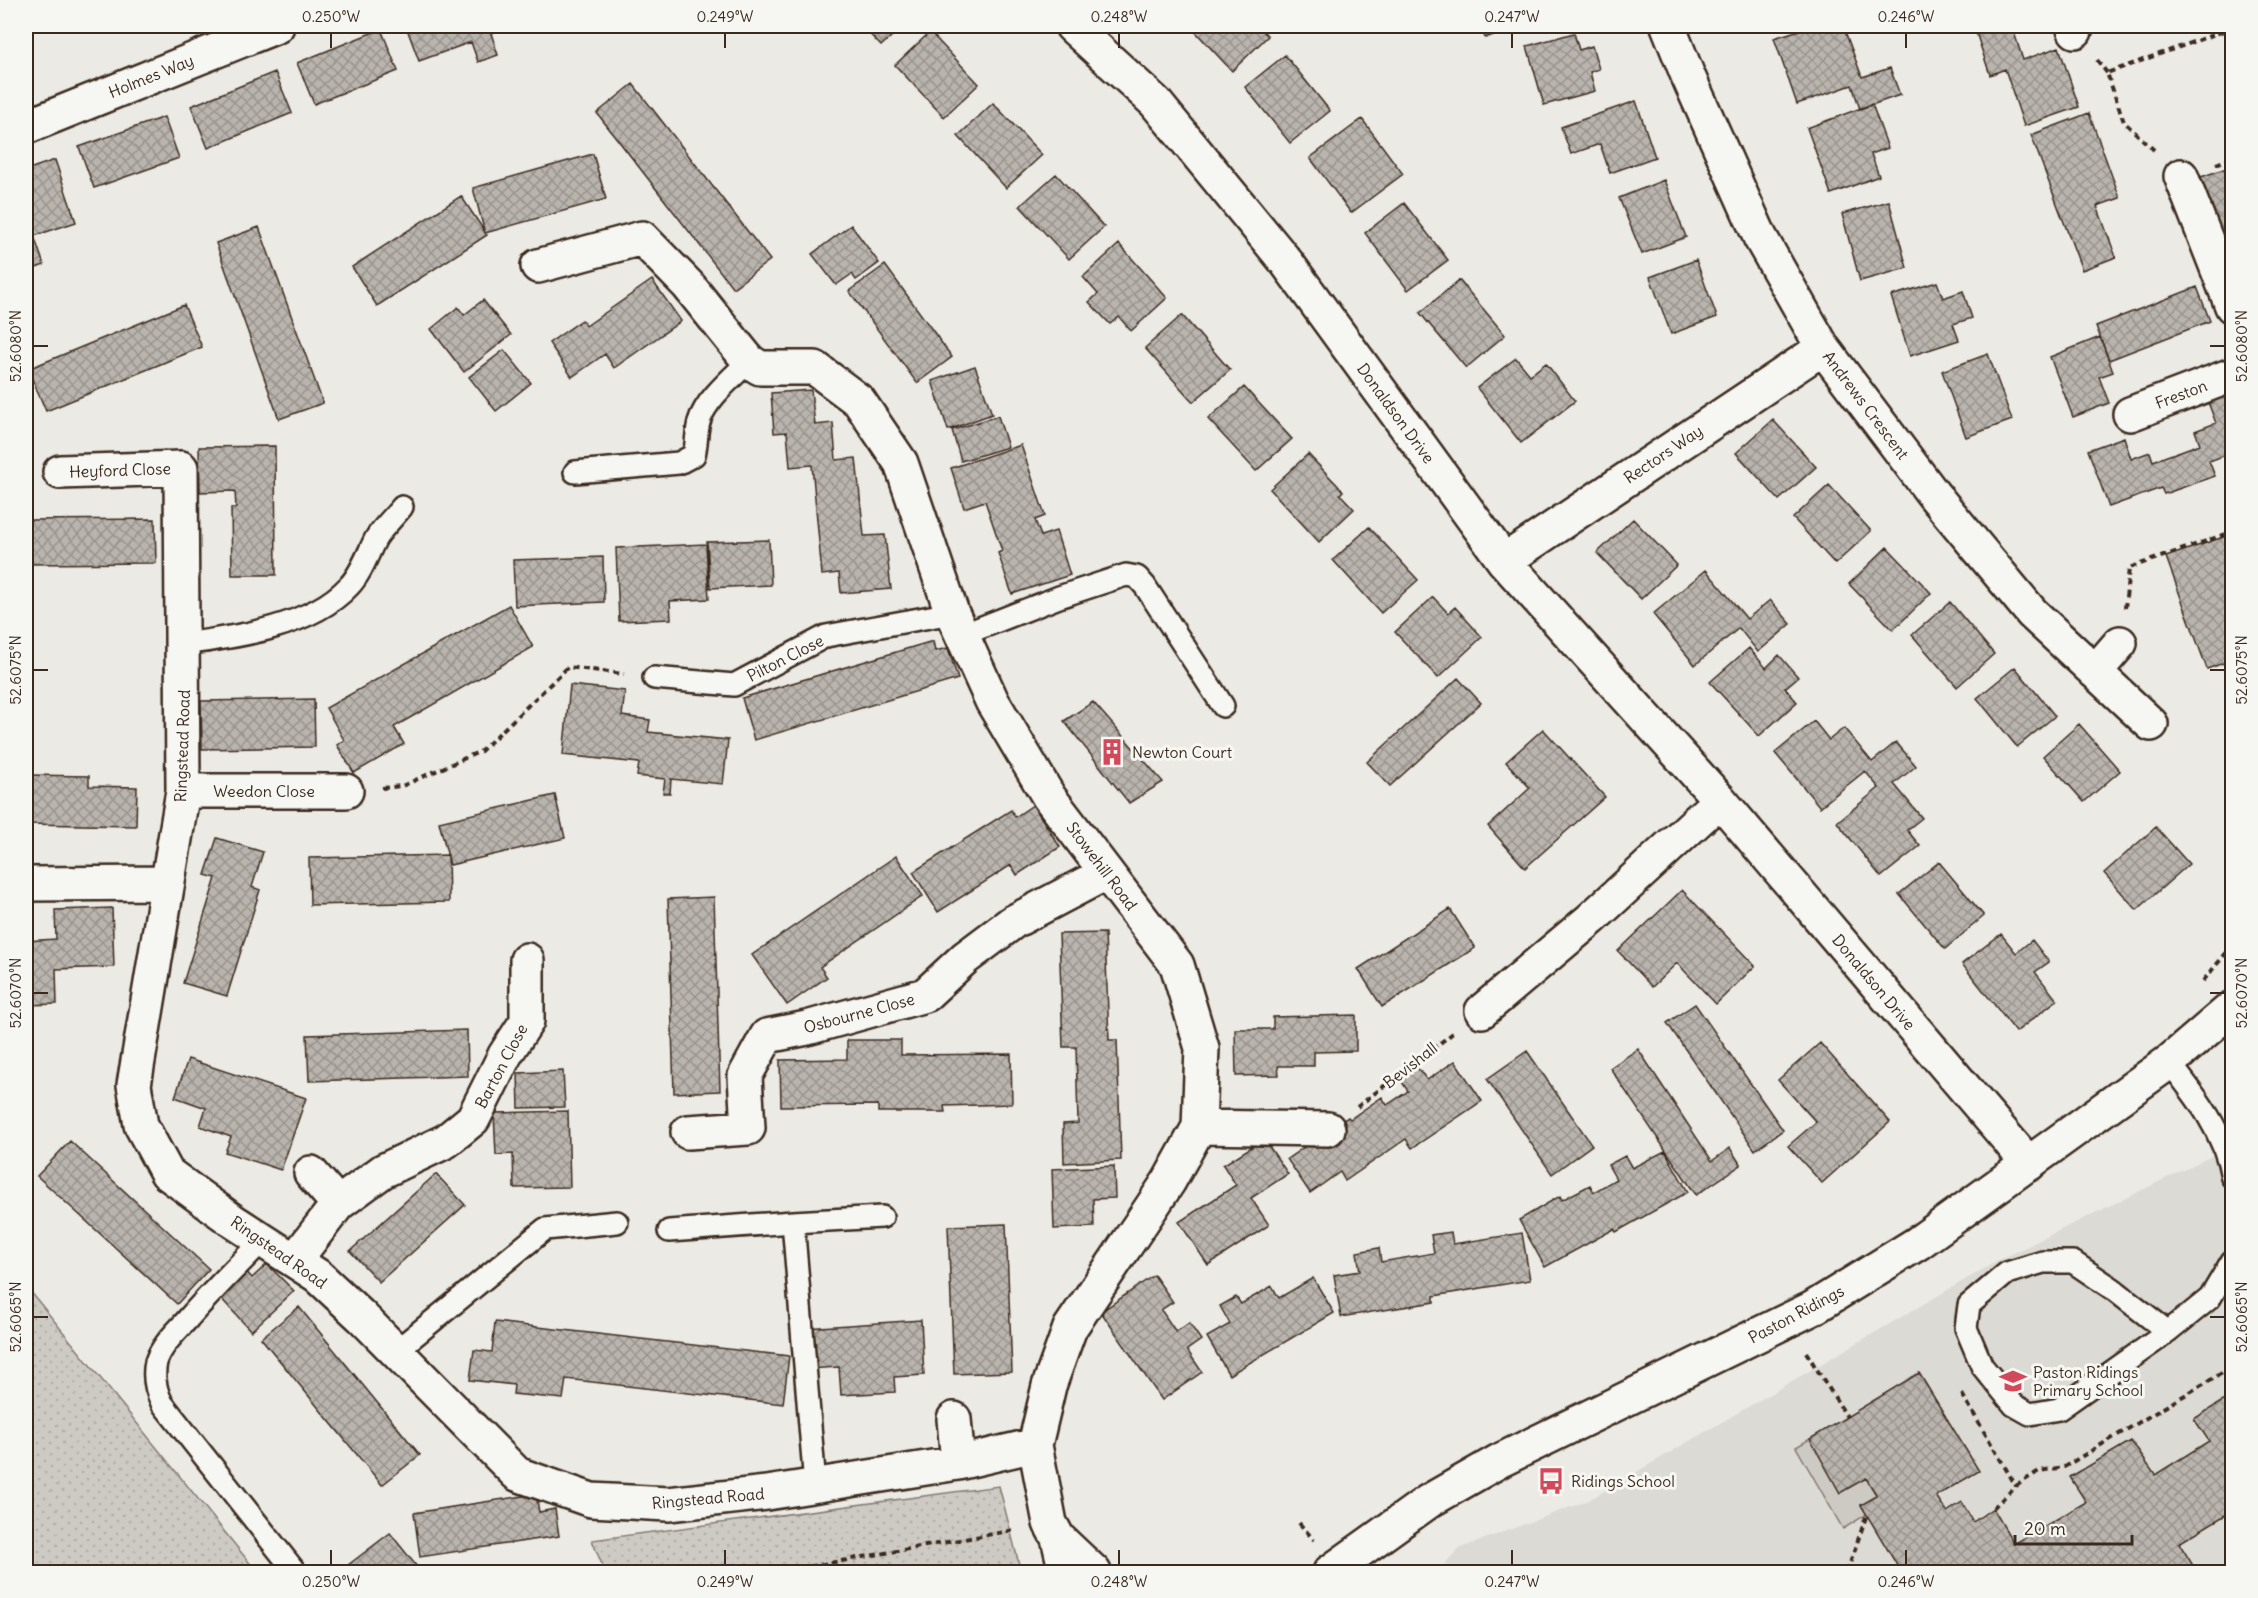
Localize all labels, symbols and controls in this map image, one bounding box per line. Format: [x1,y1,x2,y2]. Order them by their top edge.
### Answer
text: 0.250°W [302,7,361,26]
text: 0.249°W [697,7,754,26]
text: 0.248°W [1091,7,1148,26]
text: 0.247°W [1484,7,1540,26]
text: 0.246°W [1878,7,1935,26]
street label: Holmes Way [106,50,196,102]
text: 52.6080°N [6,310,25,382]
text: 52.6080°N [2232,310,2251,382]
street label: Andrews Crescent [1819,347,1914,464]
street label: Donaldson Drive [1353,359,1439,467]
street label: Freston [2152,375,2210,413]
street label: Rectors Way [1620,420,1706,488]
street label: Heyford Close [69,458,171,482]
street label: Pilton Close [743,630,827,686]
text: 52.6075°N [6,635,25,705]
text: 52.6075°N [2232,635,2251,705]
street label: Ringstead Road [170,689,194,803]
building icon: Newton Court [1097,737,1127,767]
place label: Newton Court [1132,742,1233,762]
street label: Weedon Close [213,781,315,801]
street label: Stowehill Road [1062,818,1142,914]
street label: Donaldson Drive [1828,930,1920,1034]
text: 52.6070°N [6,958,25,1028]
text: 52.6070°N [2232,958,2251,1028]
street label: Osbourne Close [801,989,917,1037]
street label: Barton Close [470,1020,532,1112]
street label: Bevishall [1379,1038,1441,1092]
street label: Ringstead Road [227,1211,331,1293]
street label: Paston Ridings [1745,1280,1847,1348]
text: 52.6065°N [6,1281,25,1353]
text: 52.6065°N [2232,1281,2251,1353]
place label: Paston Ridings Primary School [2033,1362,2143,1400]
school or university icon: Paston Ridings Primary School [1998,1366,2028,1396]
bus stop icon: Ridings School [1536,1466,1566,1496]
place label: Ridings School [1571,1471,1675,1491]
street label: Ringstead Road [651,1483,765,1513]
scale bar [2015,1508,2132,1546]
text: 20 m [2024,1517,2066,1540]
text: 0.250°W [302,1572,361,1591]
text: 0.249°W [697,1572,754,1591]
text: 0.248°W [1091,1572,1148,1591]
text: 0.247°W [1484,1572,1540,1591]
text: 0.246°W [1878,1572,1935,1591]

